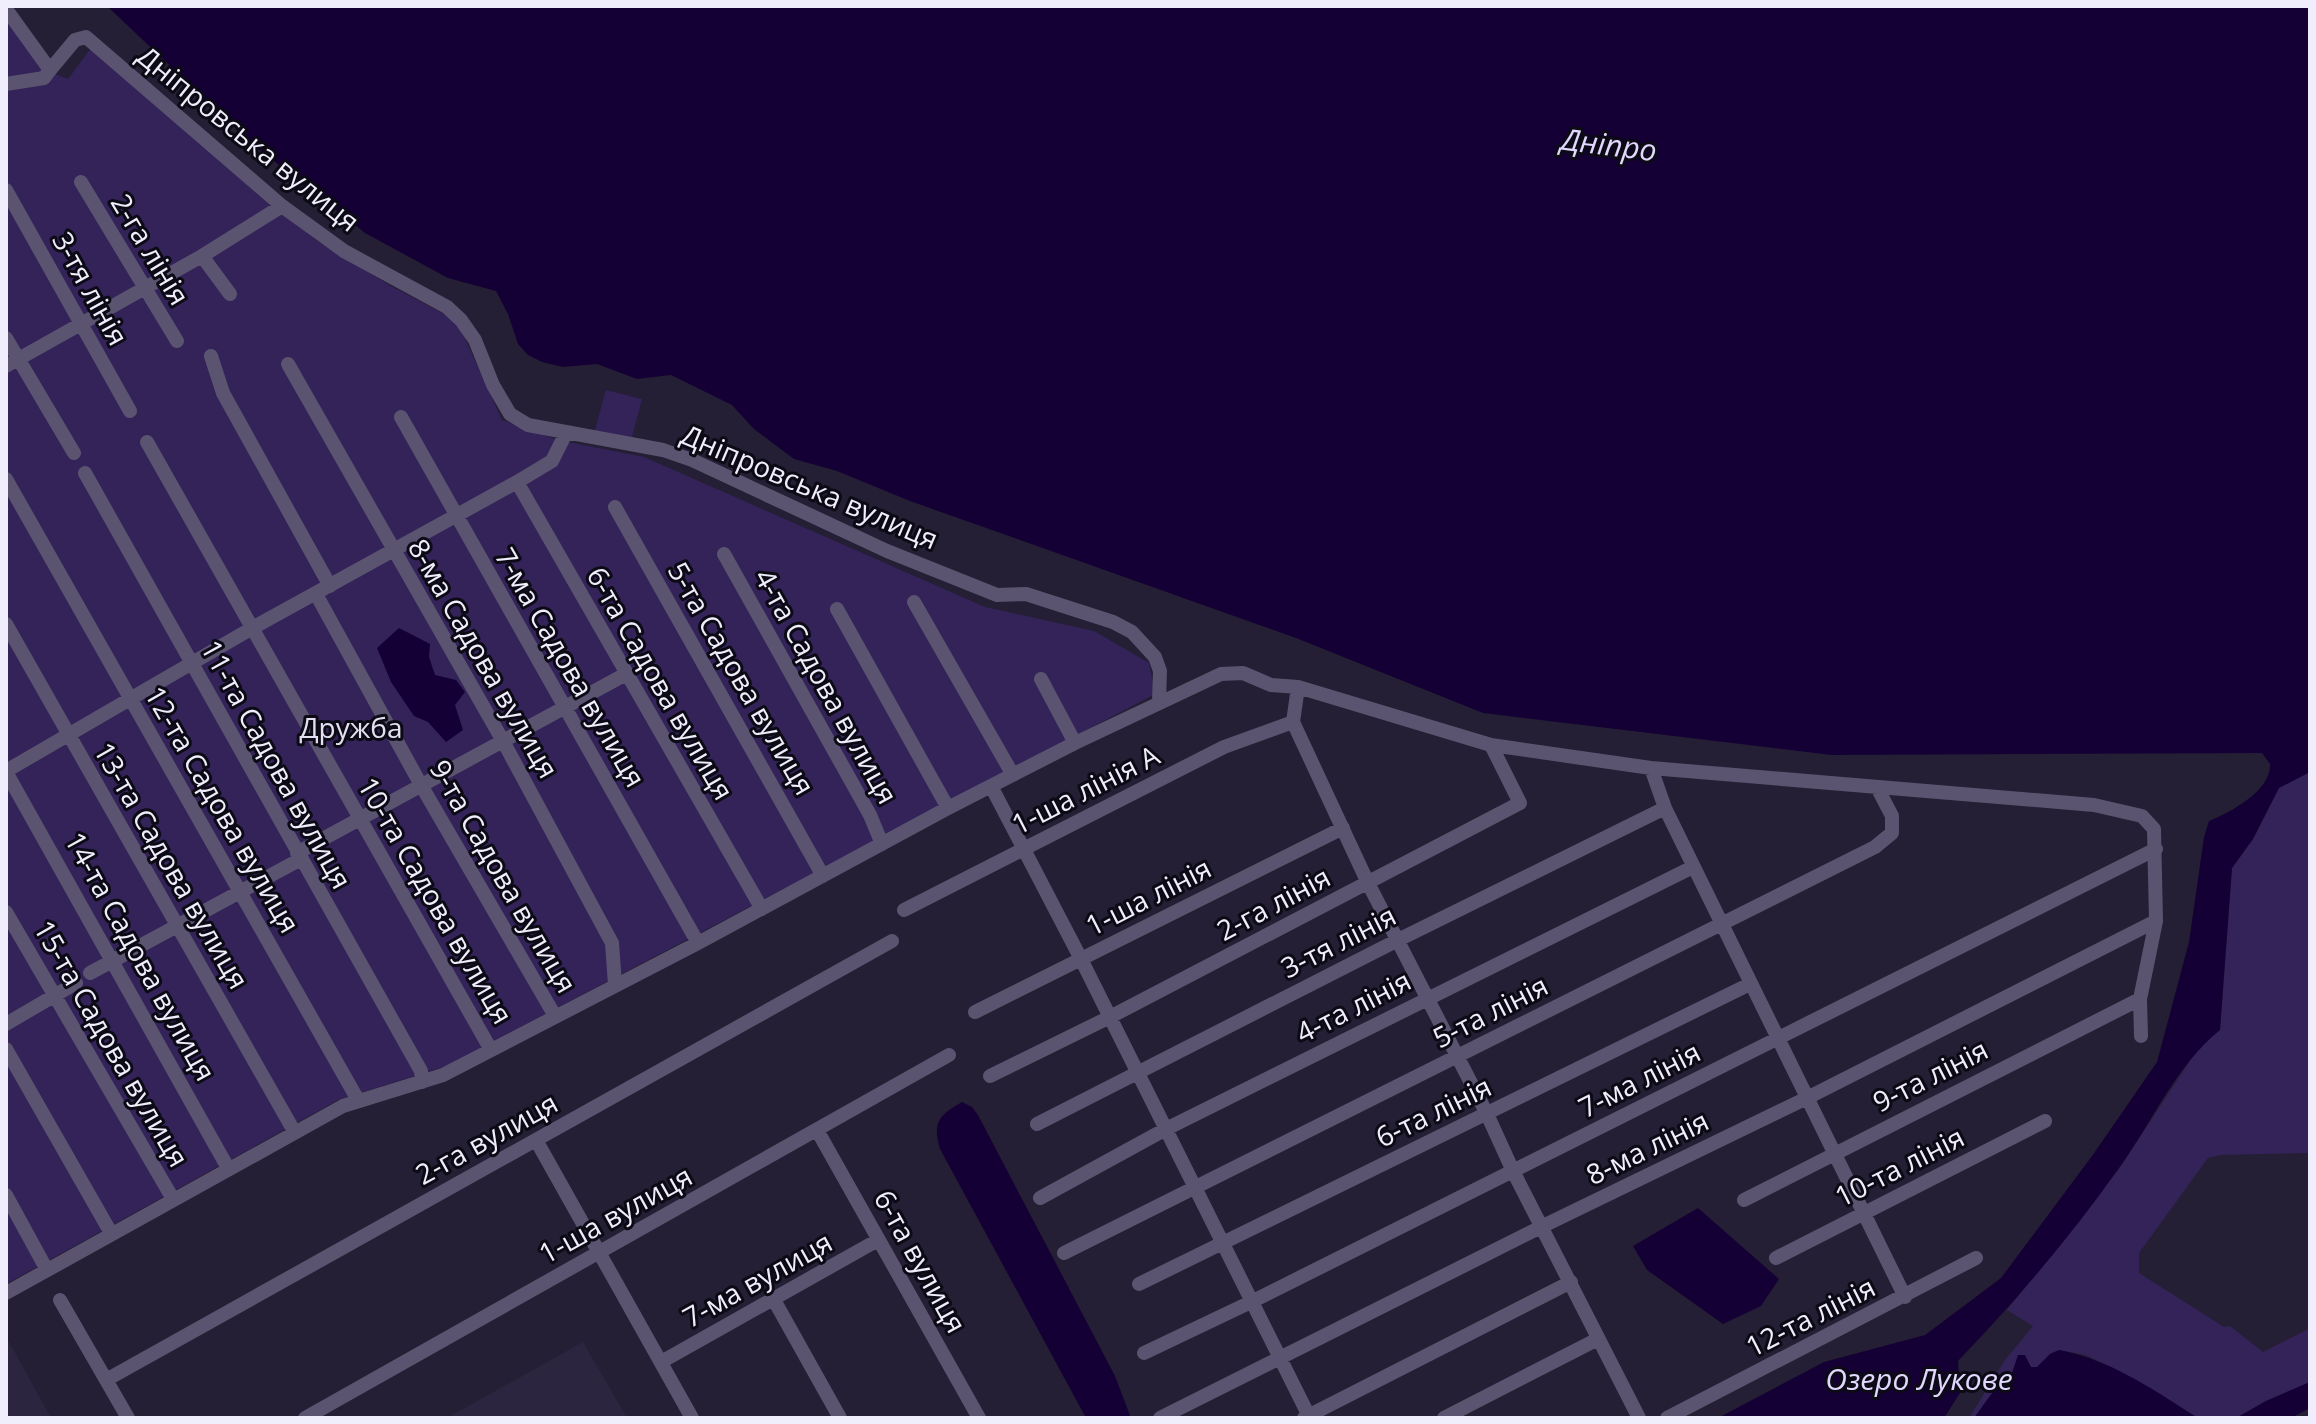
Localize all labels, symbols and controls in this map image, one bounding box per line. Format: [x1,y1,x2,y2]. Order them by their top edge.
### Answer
street label: Дніпровська вулиця [130,37,368,239]
water label: Дніпро [1556,117,1659,170]
street label: 2-га лінія [103,186,199,312]
street label: 3-тя лінія [44,224,138,352]
street label: Дніпровська вулиця [676,415,944,557]
street label: 8-ма Садова вулиця [400,531,568,785]
street label: 7-ма Садова вулиця [487,540,655,794]
street label: 5-та Садова вулиця [660,555,824,801]
street label: 6-та Садова вулиця [579,560,743,806]
street label: 4-та Садова вулиця [747,562,907,810]
street label: 11-та Садова вулиця [193,633,361,895]
street label: 12-та Садова вулиця [137,679,309,939]
park label: Дружба [299,708,403,746]
street label: 13-та Садова вулиця [86,735,258,995]
street label: 1-ша лінія А [1005,735,1166,843]
street label: 9-та Садова вулиця [422,753,586,999]
street label: 10-та Садова вулиця [350,770,522,1030]
street label: 14-та Садова вулиця [57,825,225,1087]
street label: 1-ша лінія [1079,848,1217,944]
street label: 2-га лінія [1210,857,1336,949]
street label: 3-тя лінія [1274,896,1402,986]
street label: 15-та Садова вулиця [26,913,198,1173]
street label: 4-та лінія [1289,961,1417,1051]
street label: 5-та лінія [1426,966,1554,1056]
street label: 9-та лінія [1866,1030,1994,1120]
street label: 7-ма лінія [1572,1032,1706,1126]
street label: 6-та лінія [1369,1067,1497,1155]
street label: 2-га вулиця [408,1083,564,1193]
street label: 8-ма лінія [1579,1101,1715,1193]
street label: 10-та лінія [1828,1117,1970,1215]
street label: 1-ша вулиця [532,1156,698,1272]
street label: 6-та вулиця [866,1183,976,1339]
street label: 7-ма вулиця [675,1222,839,1336]
street label: 12-та лінія [1739,1267,1881,1365]
water label: Озеро Лукове [1825,1358,2013,1399]

